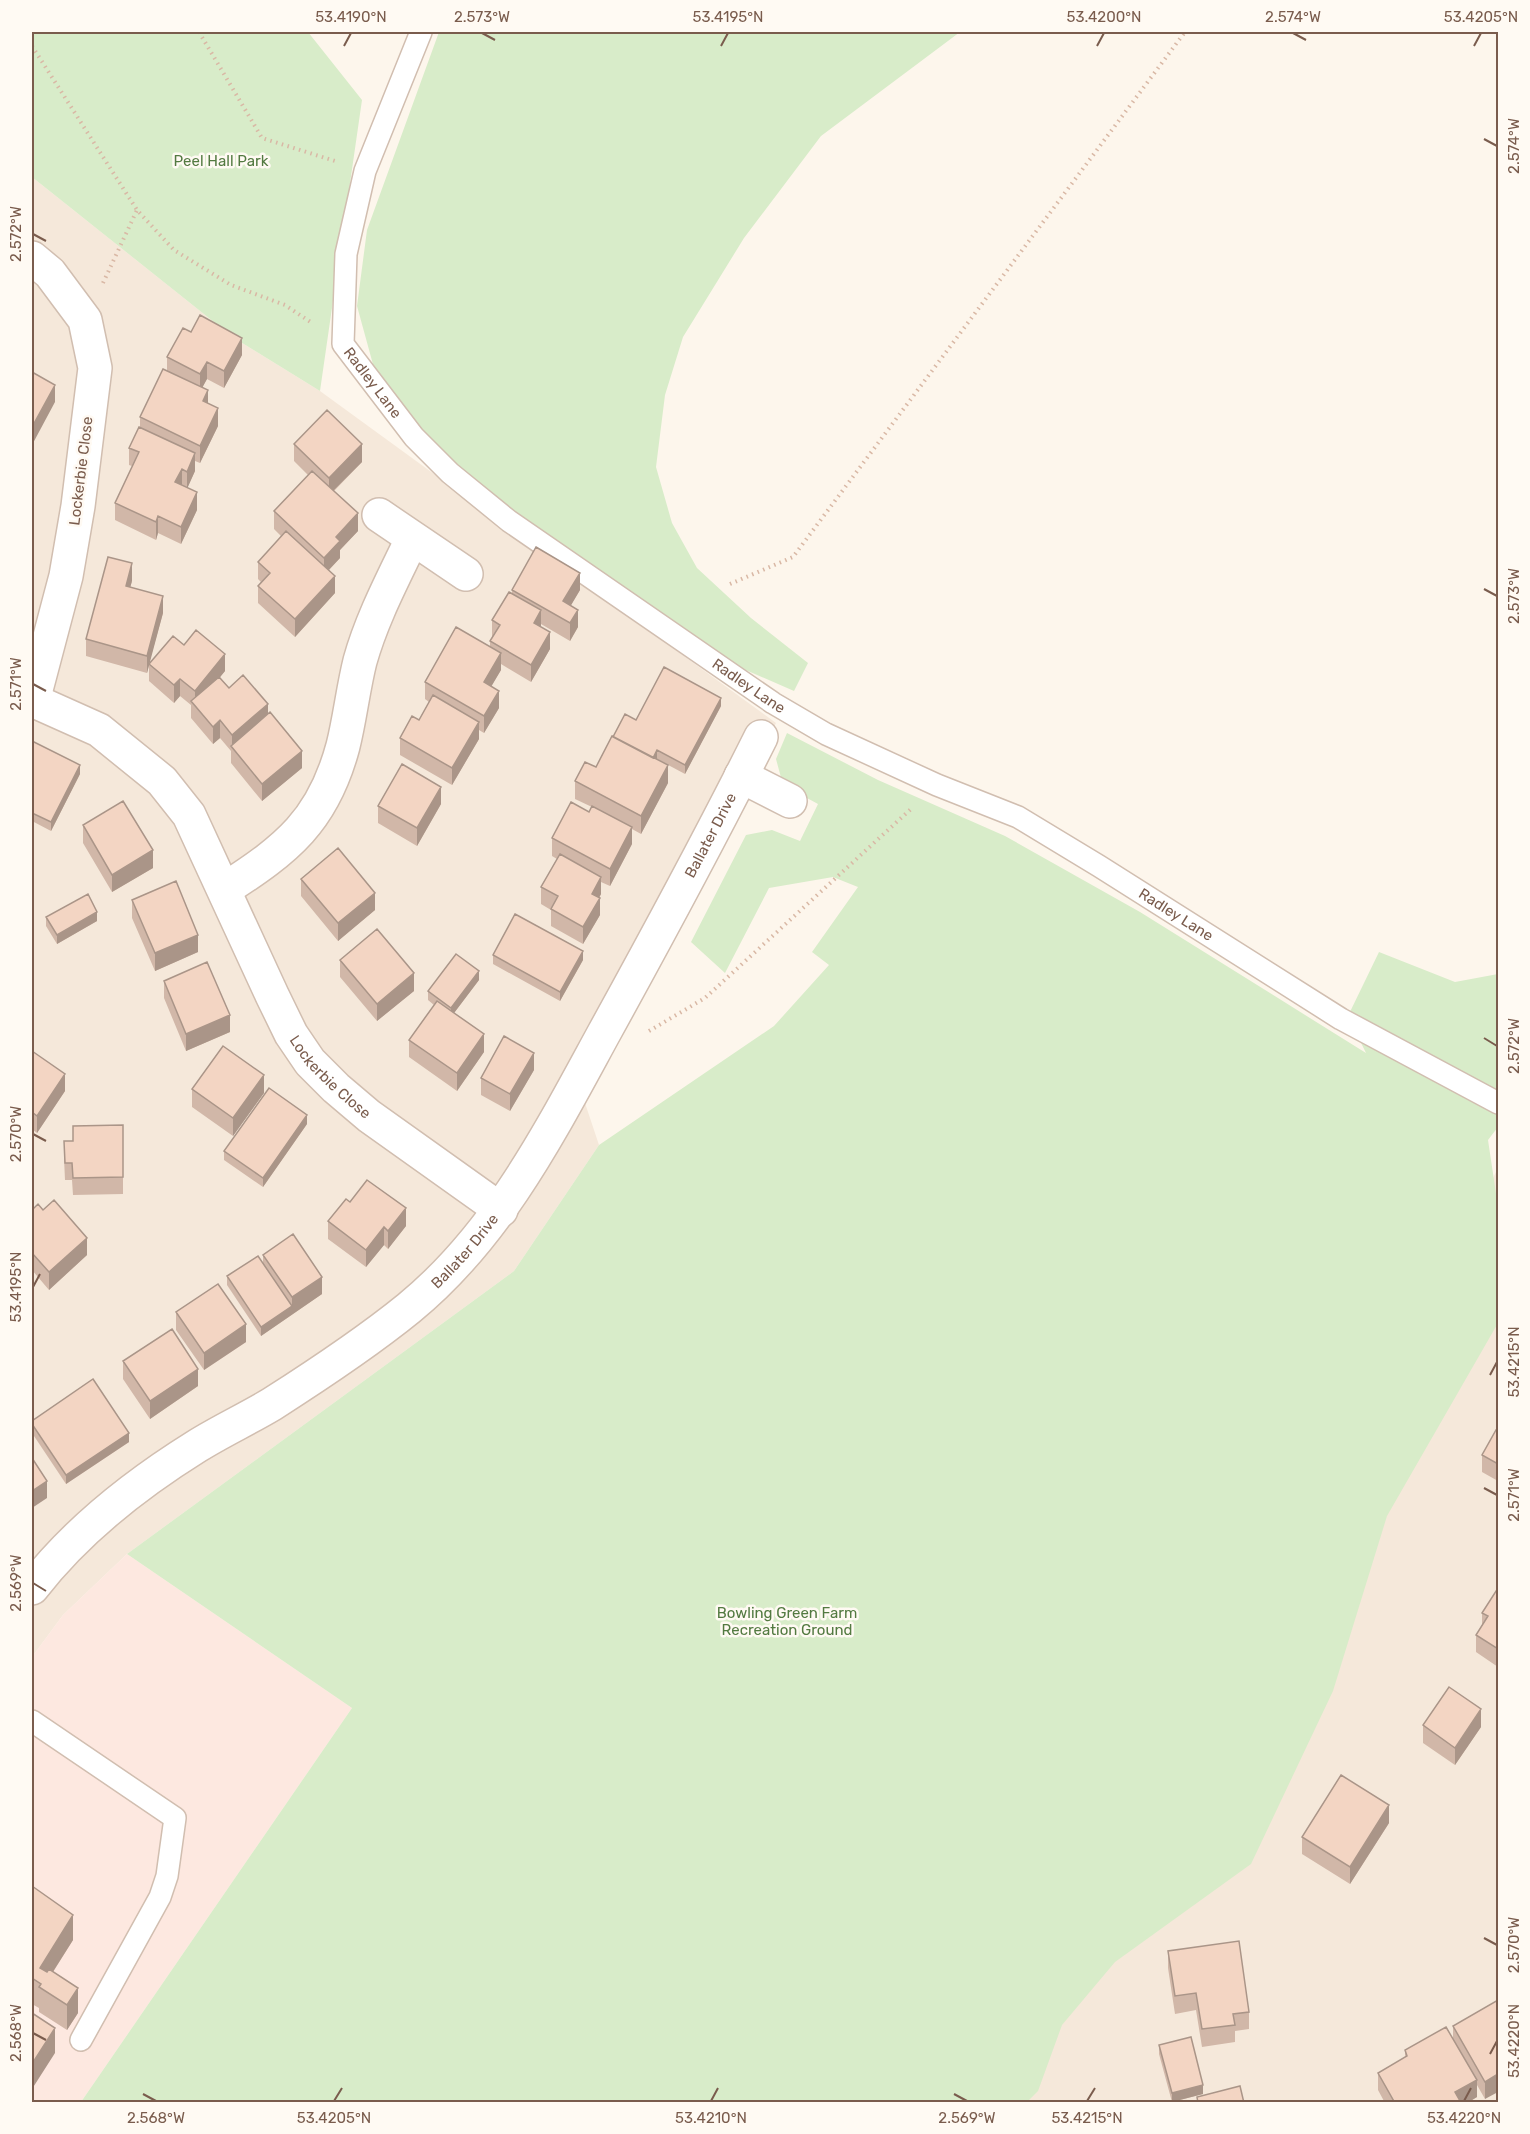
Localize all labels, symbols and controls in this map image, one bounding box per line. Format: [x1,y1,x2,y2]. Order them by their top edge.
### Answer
text: 53.4190°N [315,8,387,26]
text: 2.573°W [454,8,510,26]
text: 53.4195°N [693,8,763,26]
text: 53.4200°N [1067,8,1141,26]
text: 2.574°W [1265,8,1321,26]
text: 53.4205°N [1444,8,1518,26]
text: 2.574°W [1505,118,1523,174]
park label: Peel Hall Park [174,152,269,170]
text: 2.572°W [7,206,25,262]
street label: Radley Lane [340,344,406,422]
street label: Lockerbie Close [65,416,97,526]
text: 2.573°W [1505,568,1523,624]
street label: Radley Lane [709,655,788,717]
text: 2.571°W [7,657,25,711]
street label: Ballater Drive [681,790,740,881]
street label: Radley Lane [1135,884,1216,945]
text: 2.572°W [1505,1018,1523,1074]
street label: Lockerbie Close [286,1032,374,1123]
text: 2.570°W [7,1106,25,1162]
street label: Ballater Drive [428,1210,502,1292]
text: 53.4195°N [7,1252,25,1322]
text: 53.4215°N [1505,1326,1523,1398]
text: 2.571°W [1505,1468,1523,1522]
text: 2.569°W [7,1554,25,1612]
park label: Bowling Green Farm Recreation Ground [717,1604,857,1639]
text: 2.570°W [1505,1917,1523,1973]
text: 2.568°W [7,2004,25,2062]
text: 53.4220°N [1505,2004,1523,2078]
text: 2.568°W [127,2109,185,2127]
text: 53.4205°N [297,2109,371,2127]
text: 53.4210°N [675,2109,747,2127]
text: 2.569°W [938,2109,996,2127]
text: 53.4215°N [1051,2109,1123,2127]
text: 53.4220°N [1427,2109,1501,2127]

